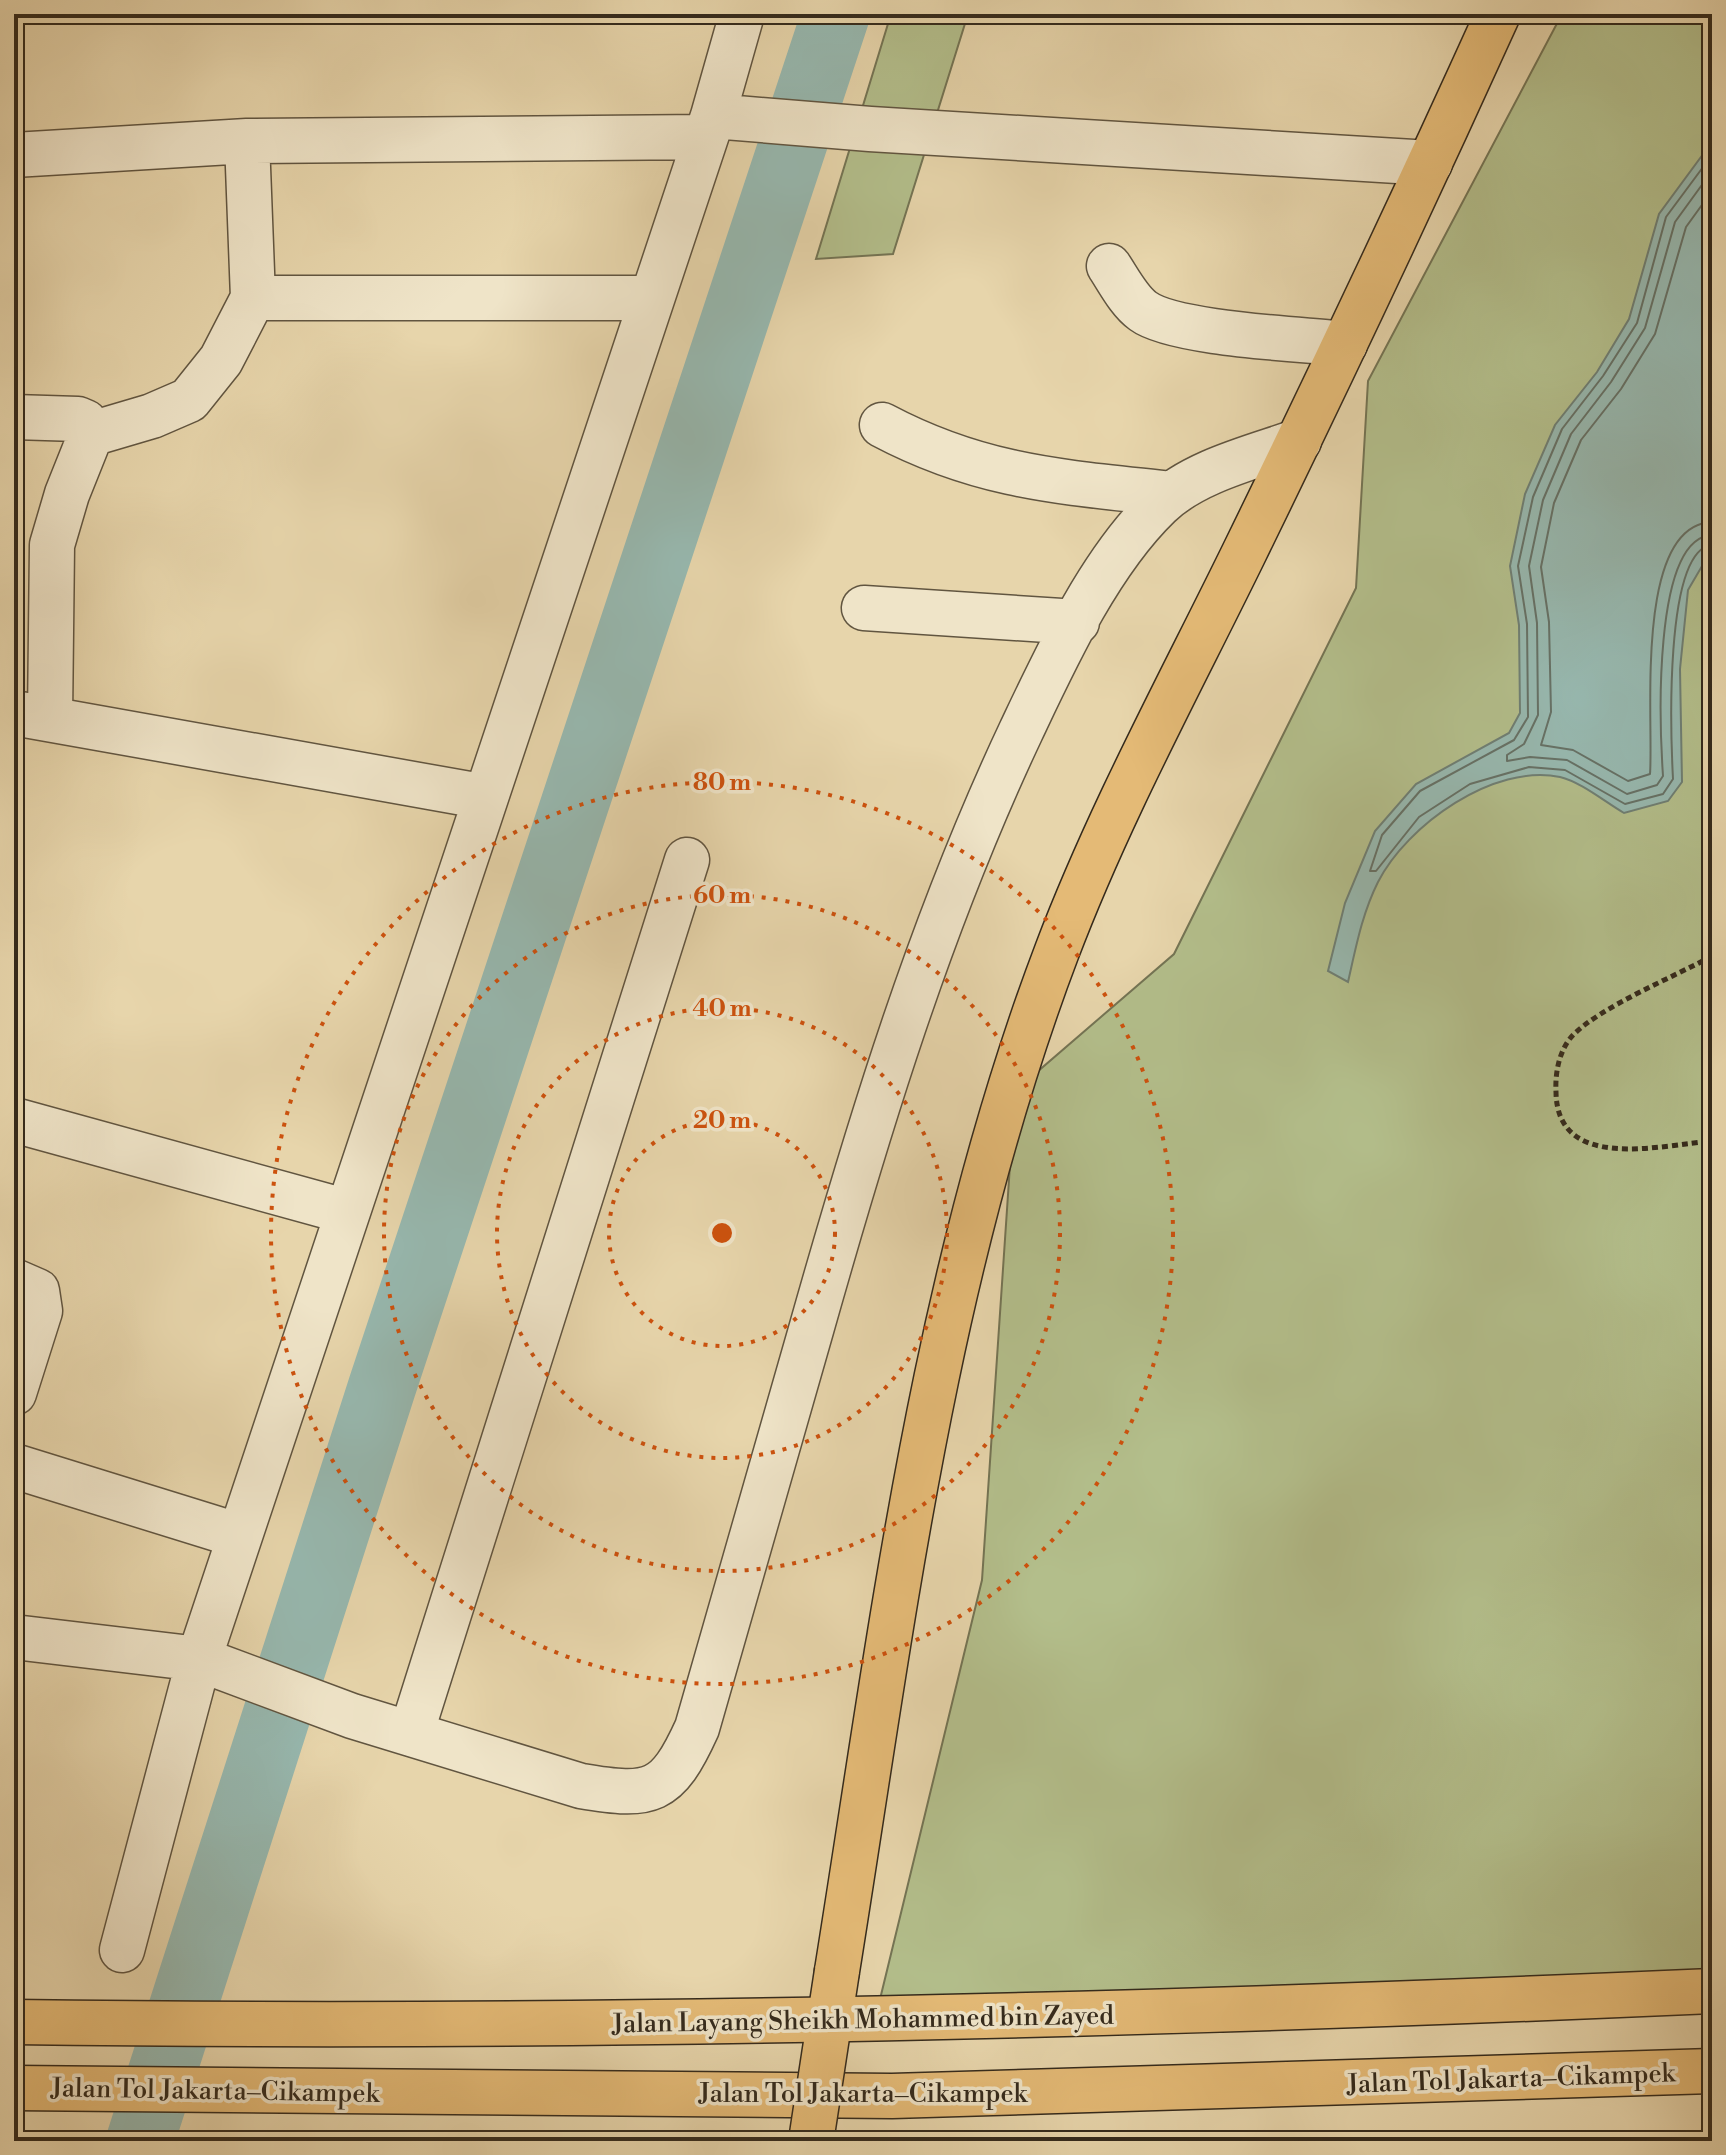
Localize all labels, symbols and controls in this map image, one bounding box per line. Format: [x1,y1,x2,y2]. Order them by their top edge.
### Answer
text: 80 m [693,768,751,798]
text: 60 m [693,881,751,911]
text: 40 m [692,994,752,1024]
text: 20 m [693,1106,751,1136]
centre of rings [708,1219,736,1247]
street label: Jalan Layang Sheikh Mohammed bin Zayed [611,2000,1114,2040]
street label: Jalan Tol Jakarta–Cikampek [1345,2057,1677,2101]
street label: Jalan Tol Jakarta–Cikampek [50,2072,381,2110]
street label: Jalan Tol Jakarta–Cikampek [698,2078,1029,2110]

